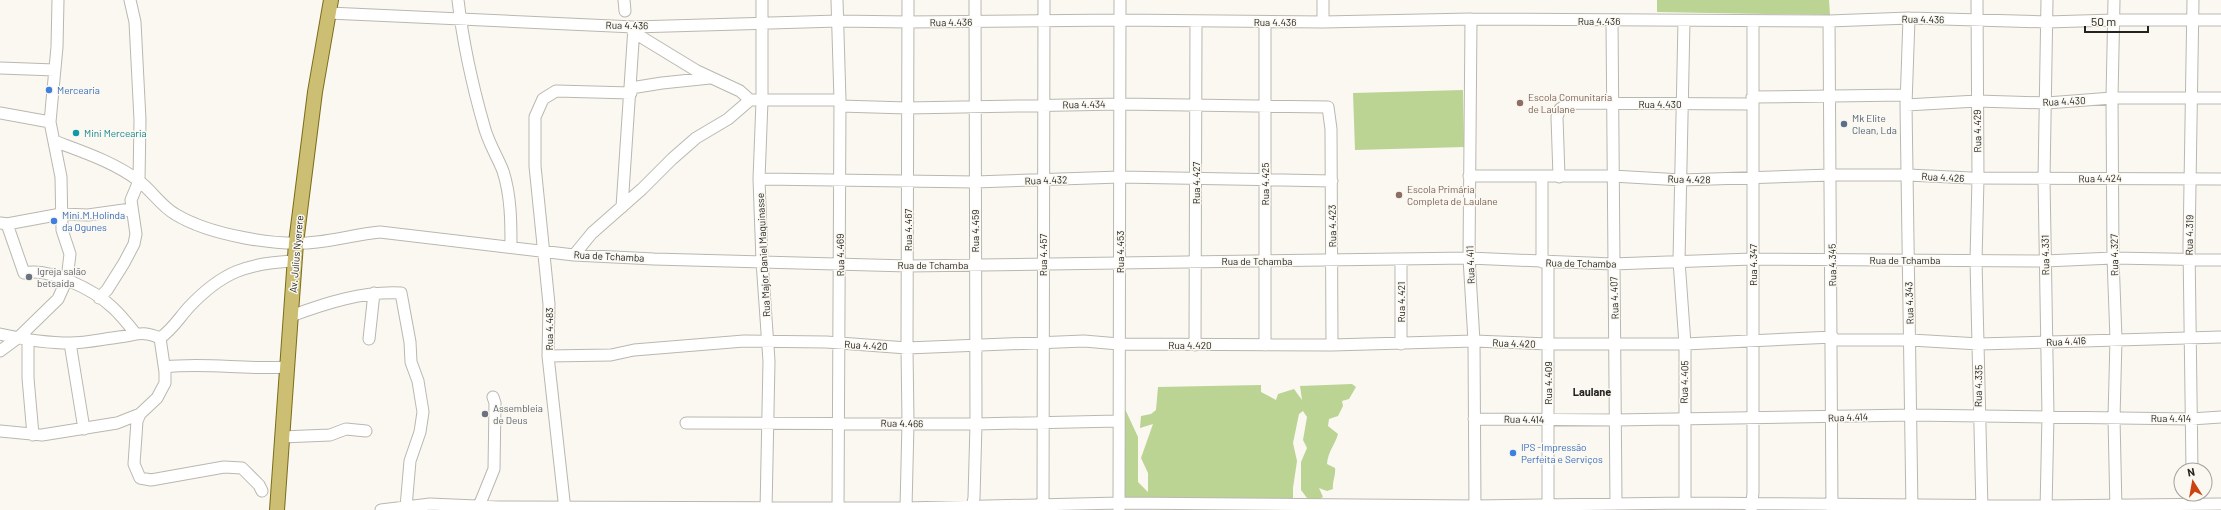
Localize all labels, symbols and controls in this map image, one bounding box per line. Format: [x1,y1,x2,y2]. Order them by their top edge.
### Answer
scale bar [2085,8,2148,34]
street label: Rua 4.436 [1902,13,1944,25]
text: 50 m [2091,14,2116,28]
street label: Rua 4.436 [1578,15,1620,27]
street label: Rua 4.436 [930,16,972,28]
street label: Rua 4.436 [1254,16,1296,28]
street label: Rua 4.436 [606,19,648,31]
place label: Mercearia [57,84,100,96]
marker: Mercearia [44,85,54,95]
place label: Escola Comunitaria de Laulane [1528,91,1612,115]
street label: Rua 4.430 [2042,94,2086,108]
street label: Rua 4.434 [1062,98,1106,110]
marker: Escola Comunitaria de Laulane [1515,98,1525,108]
street label: Rua 4.430 [1638,98,1682,110]
street label: Rua 4.429 [1971,109,1983,153]
place label: Mk Elite Clean, Lda [1852,112,1897,136]
marker: Mk Elite Clean, Lda [1839,119,1849,129]
place label: Mini Mercearia [84,127,147,139]
marker: Mini Mercearia [71,128,81,138]
street label: Rua 4.427 [1190,161,1202,204]
street label: Rua 4.425 [1259,163,1271,205]
street label: Rua 4.426 [1921,170,1965,184]
street label: Rua 4.424 [2078,172,2122,184]
street label: Rua 4.432 [1024,173,1068,187]
street label: Rua 4.428 [1667,173,1711,185]
place label: Escola Primária Completa de Laulane [1407,183,1498,207]
marker: Escola Primária Completa de Laulane [1394,190,1404,200]
street label: Rua Major Daniel Maquinasse [754,193,772,317]
street label: Rua 4.423 [1326,204,1338,248]
place label: Mini.M.Holinda da Ogunes [62,209,125,233]
street label: Rua 4.467 [902,209,914,251]
street label: Rua 4.459 [969,210,981,252]
street label: Av. Julius Nyerere [287,215,305,293]
street label: Rua 4.319 [2183,215,2195,255]
marker: Mini.M.Holinda da Ogunes [49,216,59,226]
street label: Rua 4.453 [1114,231,1126,273]
street label: Rua 4.469 [834,234,846,276]
street label: Rua 4.457 [1037,234,1049,276]
street label: Rua 4.327 [2108,234,2120,276]
street label: Rua 4.331 [2039,235,2051,275]
street label: Rua 4.347 [1747,244,1759,286]
street label: Rua 4.345 [1826,244,1838,286]
street label: Rua 4.411 [1463,246,1477,284]
street label: Rua de Tchamba [573,248,645,264]
street label: Rua de Tchamba [1870,254,1940,266]
street label: Rua de Tchamba [1222,255,1292,267]
street label: Rua de Tchamba [1545,256,1617,270]
street label: Rua de Tchamba [898,259,968,271]
place label: Igreja salão betsaida [37,265,86,289]
marker: Igreja salão betsaida [24,272,34,282]
street label: Rua 4.407 [1607,276,1621,320]
street label: Rua 4.421 [1395,281,1407,323]
street label: Rua 4.343 [1902,281,1916,325]
street label: Rua 4.483 [543,308,555,350]
street label: Rua 4.416 [2046,334,2086,348]
street label: Rua 4.420 [1492,336,1536,350]
street label: Rua 4.420 [844,338,888,352]
street label: Rua 4.420 [1168,339,1212,351]
street label: Rua 4.405 [1678,360,1690,404]
street label: Rua 4.409 [1542,361,1554,405]
street label: Rua 4.335 [1972,365,1984,407]
district label: Laulane [1573,385,1611,398]
place label: Assembleia de Deus [493,402,543,426]
marker: Assembleia de Deus [480,409,490,419]
street label: Rua 4.414 [1828,410,1868,424]
street label: Rua 4.414 [2151,412,2191,424]
street label: Rua 4.414 [1504,413,1544,425]
street label: Rua 4.466 [881,417,923,429]
place label: IPS -Impressão Perfeita e Serviços [1521,441,1603,465]
marker: IPS -Impressão Perfeita e Serviços [1508,448,1518,458]
north arrow [2173,462,2213,502]
text: N [2186,465,2196,479]

